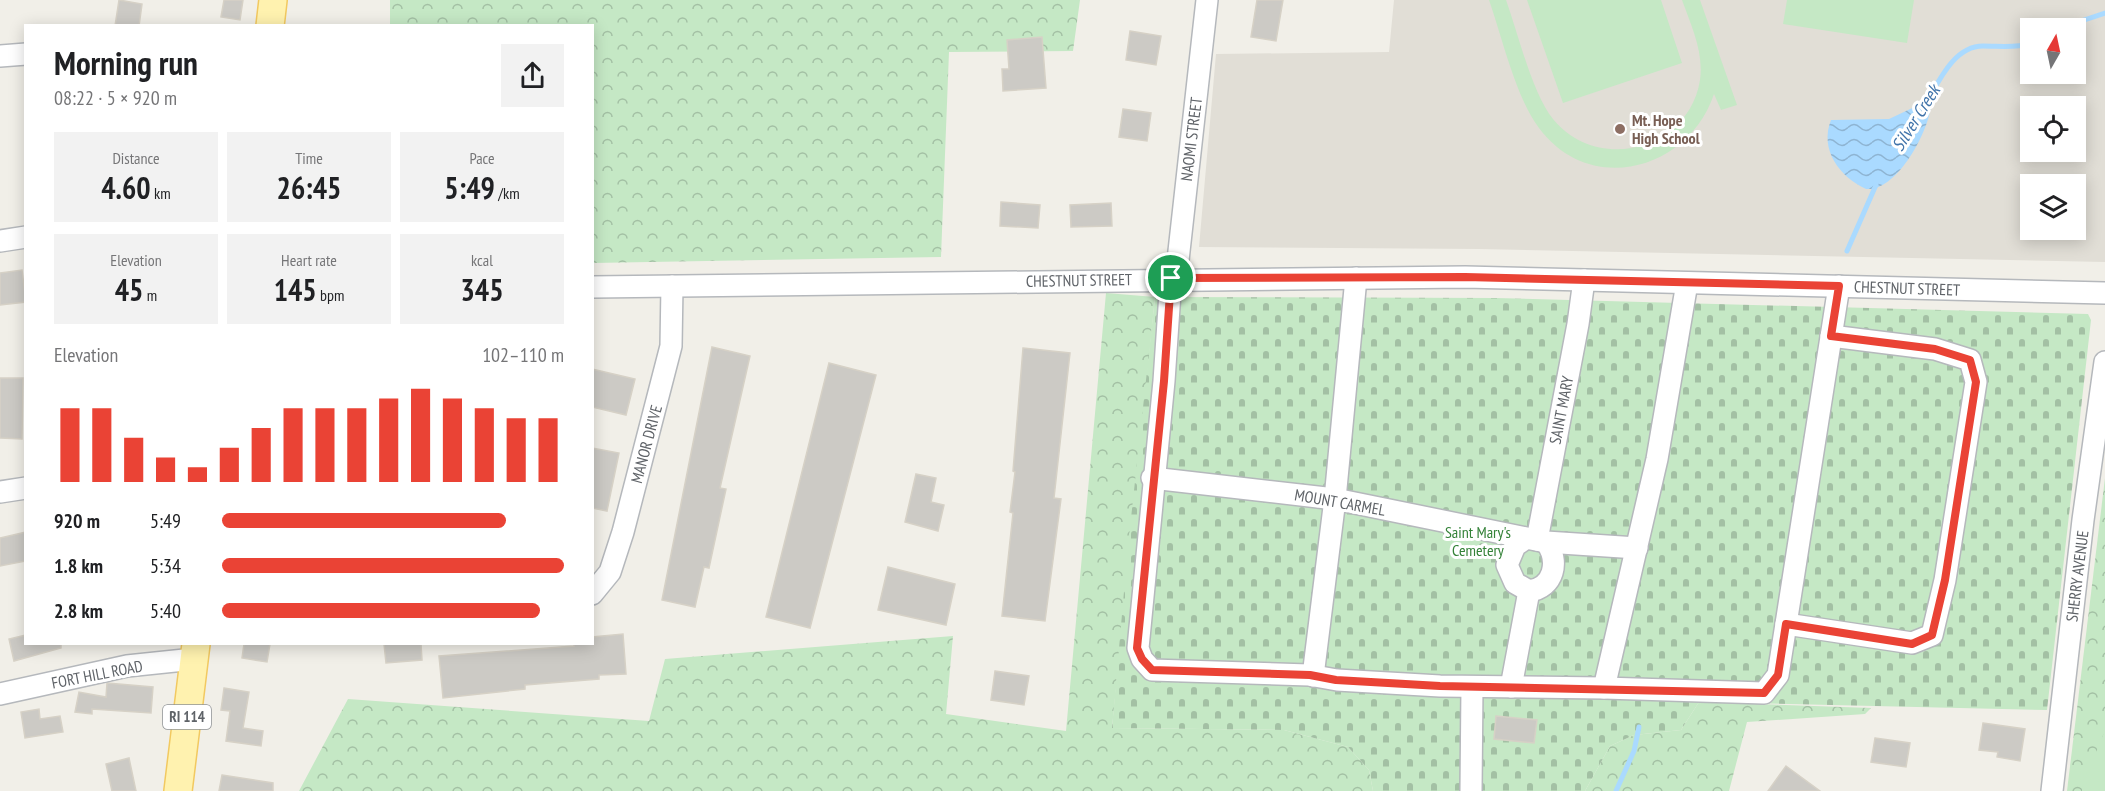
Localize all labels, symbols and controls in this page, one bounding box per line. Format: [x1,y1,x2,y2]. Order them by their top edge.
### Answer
north arrow [2020,18,2086,84]
map controls [2020,18,2086,240]
text: Morning run [54,41,198,84]
button: share [501,44,564,107]
water label: Silver Creek [1886,79,1946,155]
text: 08:22 · 5 × 920 m [54,85,177,111]
street label: NAOMI STREET [1176,96,1206,182]
button: locate [2020,96,2086,162]
place label: Mt. Hope High School [1632,110,1700,148]
marker: Mt. Hope High School [1613,122,1627,136]
text: Distance [112,148,160,168]
text: Time [295,148,323,168]
text: Pace [469,148,495,168]
text: 4.60 [101,168,151,207]
text: 26:45 [277,168,341,207]
text: 5:49 [444,168,495,207]
button: layers [2020,174,2086,240]
text: km [151,183,171,203]
text: /km [495,183,520,203]
text: Elevation [110,250,162,270]
text: Heart rate [281,250,337,270]
text: kcal [471,250,493,270]
pin [1145,252,1196,303]
icon: arrive [1154,261,1187,294]
street label: CHESTNUT STREET [1026,269,1132,291]
text: 45 [115,270,143,309]
text: 145 [274,270,317,309]
text: 345 [460,270,504,309]
street label: CHESTNUT STREET [1854,276,1960,300]
text: m [143,285,157,305]
text: bpm [317,285,344,305]
text: Elevation [54,342,118,368]
text: 102–110 m [482,342,564,368]
street label: SAINT MARY [1545,374,1578,446]
street label: MANOR DRIVE [626,403,666,485]
street label: MOUNT CARMEL [1293,484,1387,520]
text: 920 m [54,508,100,534]
text: 5:49 [150,508,181,534]
park label: Saint Mary's Cemetery [1445,522,1511,560]
street label: SHERRY AVENUE [2061,529,2093,623]
text: 1.8 km [54,553,103,579]
text: 5:34 [150,553,181,579]
text: 2.8 km [54,598,103,624]
text: 5:40 [150,598,181,624]
street label: FORT HILL ROAD [50,655,144,693]
road number: RI 114 [163,705,211,729]

